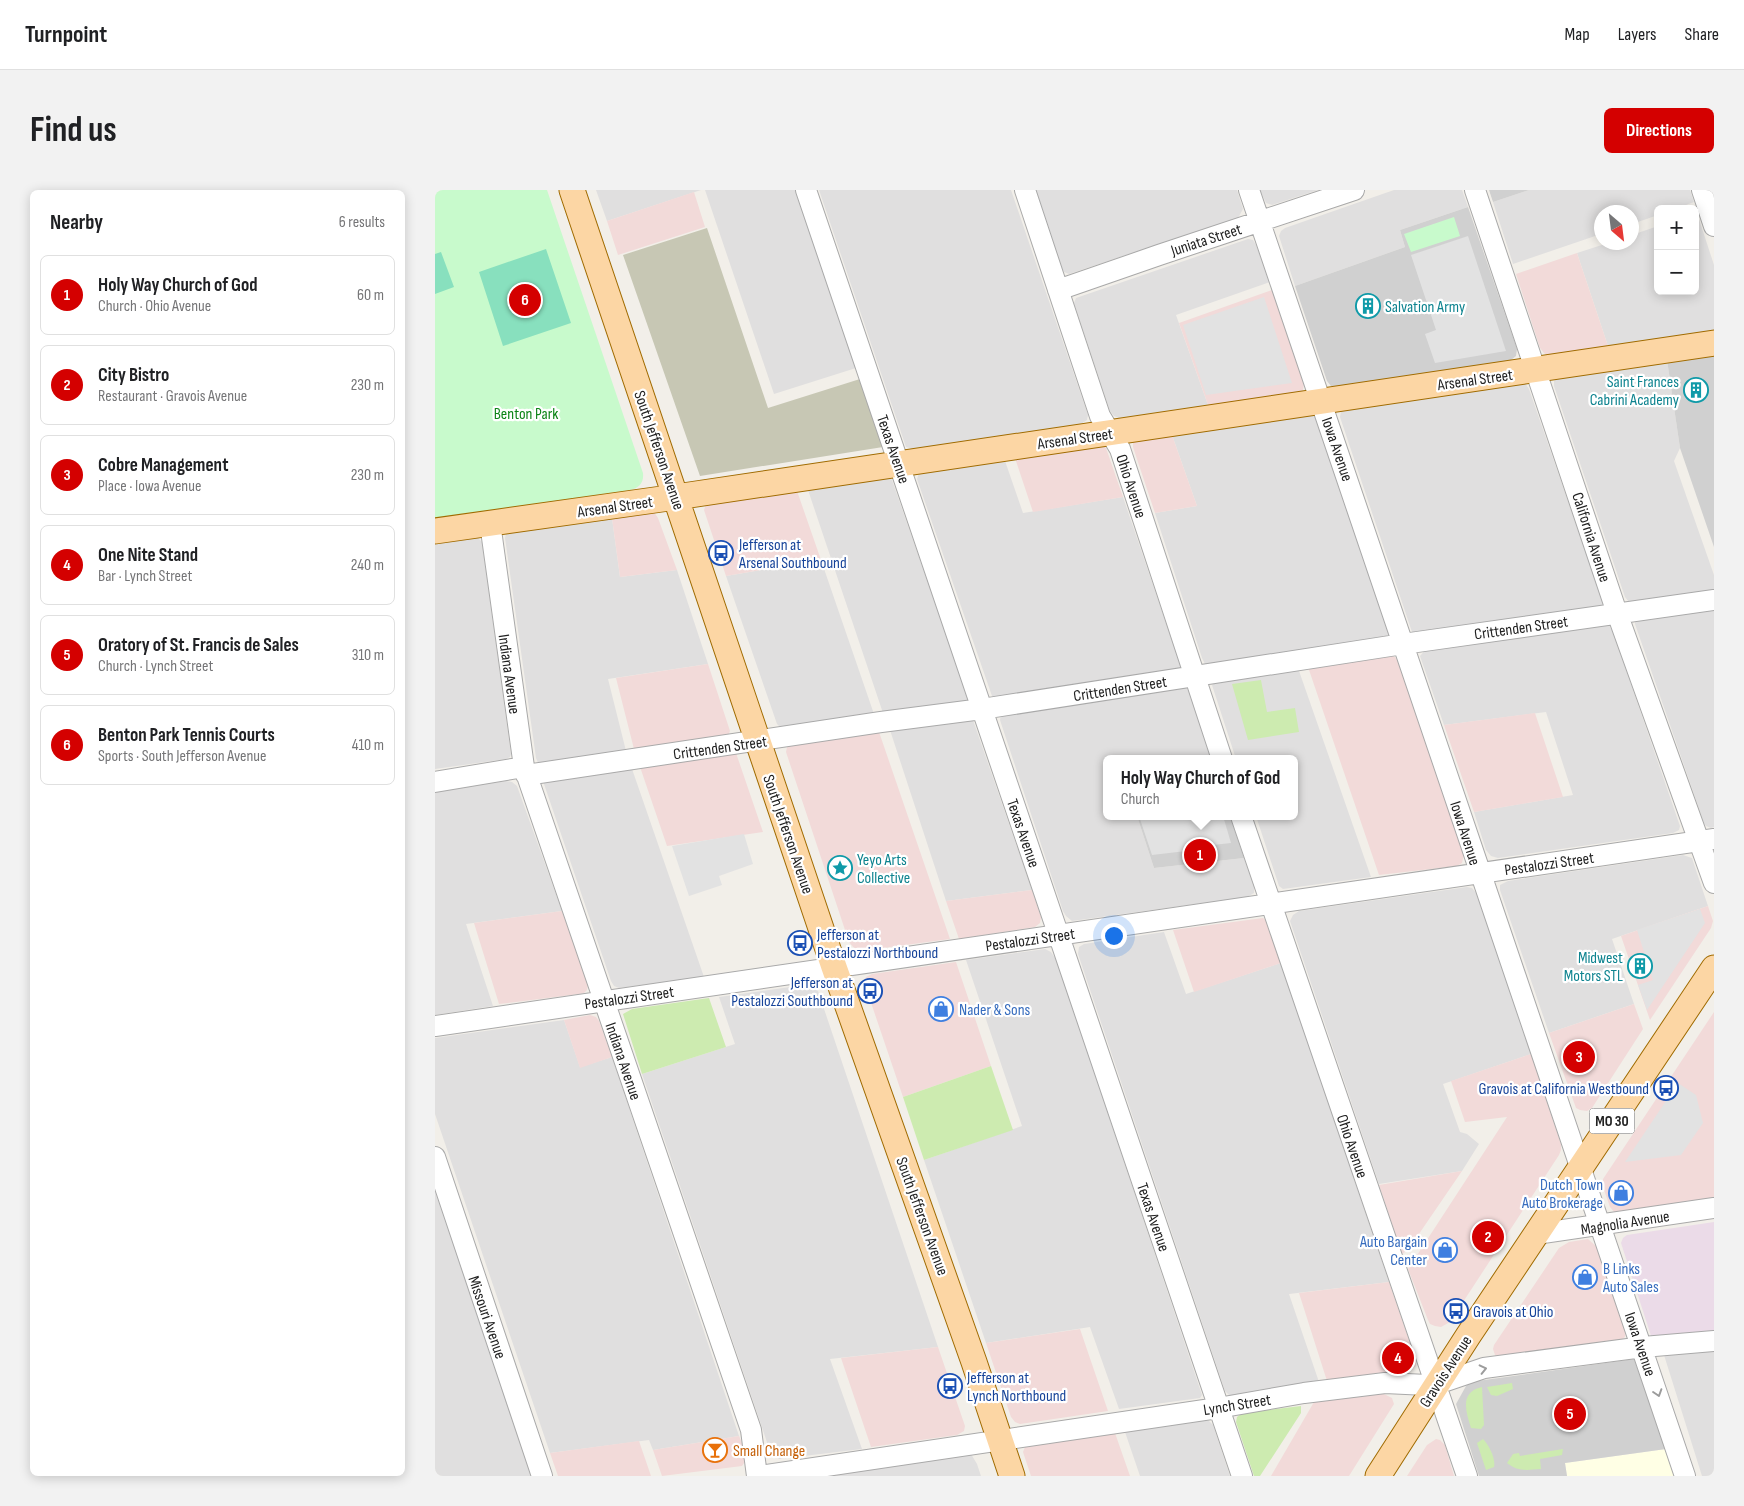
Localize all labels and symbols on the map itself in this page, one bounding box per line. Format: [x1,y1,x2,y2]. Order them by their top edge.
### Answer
north arrow [1594,205,1639,250]
street label: Juniata Street [1168,220,1244,261]
pin: 6 [509,281,541,319]
building icon: Salvation Army [1355,293,1381,319]
place label: Salvation Army [1385,298,1465,317]
street label: Arsenal Street [1435,366,1514,395]
place label: Saint Frances Cabrini Academy [1590,373,1679,410]
building icon: Saint Frances Cabrini Academy [1683,377,1709,403]
street label: South Jefferson Avenue [629,388,688,513]
park label: Benton Park [494,405,558,424]
street label: Texas Avenue [872,413,913,486]
street label: Iowa Avenue [1317,415,1356,484]
street label: Arsenal Street [1035,425,1114,454]
street label: Ohio Avenue [1111,452,1150,521]
street label: California Avenue [1567,490,1614,585]
street label: Arsenal Street [575,493,654,522]
place label: Jefferson at Arsenal Southbound [738,536,847,573]
bus stop icon: Jefferson at Arsenal Southbound [708,540,734,566]
street label: Crittenden Street [1473,612,1569,644]
street label: Indiana Avenue [494,633,524,715]
street label: Crittenden Street [1072,673,1168,706]
street label: Crittenden Street [672,732,768,764]
street label: South Jefferson Avenue [758,772,817,897]
street label: Texas Avenue [1002,797,1043,870]
street label: Iowa Avenue [1445,799,1484,868]
pin: 1 [1184,836,1216,874]
street label: Pestalozzi Street [1503,849,1595,880]
place label: Yeyo Arts Collective [857,851,910,888]
place icon: Yeyo Arts Collective [827,855,853,881]
your location [1101,923,1127,949]
street label: Pestalozzi Street [984,925,1076,956]
place label: Jefferson at Pestalozzi Northbound [816,926,938,963]
bus stop icon: Jefferson at Pestalozzi Northbound [787,930,813,956]
place label: Midwest Motors STL [1564,949,1623,986]
building icon: Midwest Motors STL [1627,953,1653,979]
place label: Jefferson at Pestalozzi Southbound [731,974,853,1011]
bus stop icon: Jefferson at Pestalozzi Southbound [857,978,883,1004]
street label: Pestalozzi Street [583,983,675,1014]
shop icon: Nader & Sons [928,996,954,1022]
place label: Nader & Sons [959,1001,1031,1020]
street label: Indiana Avenue [600,1020,645,1103]
pin: 3 [1563,1038,1595,1076]
bus stop icon: Gravois at California Westbound [1653,1075,1679,1101]
place label: Gravois at California Westbound [1478,1080,1649,1099]
road number: MO 30 [1589,1108,1635,1134]
street label: Ohio Avenue [1332,1112,1371,1181]
street label: South Jefferson Avenue [891,1155,952,1278]
place label: Dutch Town Auto Brokerage [1521,1176,1603,1213]
shop icon: Dutch Town Auto Brokerage [1608,1180,1634,1206]
street label: Texas Avenue [1132,1181,1173,1254]
street label: Magnolia Avenue [1579,1207,1671,1240]
pin: 2 [1472,1218,1504,1256]
place label: Auto Bargain Center [1359,1233,1427,1270]
shop icon: Auto Bargain Center [1432,1237,1458,1263]
place label: B Links Auto Sales [1602,1260,1659,1297]
shop icon: B Links Auto Sales [1572,1264,1598,1290]
street label: Missouri Avenue [464,1274,510,1361]
bus stop icon: Gravois at Ohio [1443,1298,1469,1324]
place label: Gravois at Ohio [1473,1303,1553,1322]
street label: Iowa Avenue [1620,1310,1659,1379]
street label: Gravois Avenue [1416,1332,1476,1411]
pin: 4 [1382,1339,1414,1377]
one-way arrow [1479,1364,1488,1375]
place label: Jefferson at Lynch Northbound [966,1369,1066,1406]
bus stop icon: Jefferson at Lynch Northbound [937,1373,963,1399]
one-way arrow [1652,1389,1662,1397]
street label: Lynch Street [1202,1391,1272,1420]
pin: 5 [1554,1395,1586,1433]
bar icon: Small Change [702,1437,728,1463]
place label: Small Change [733,1442,805,1461]

